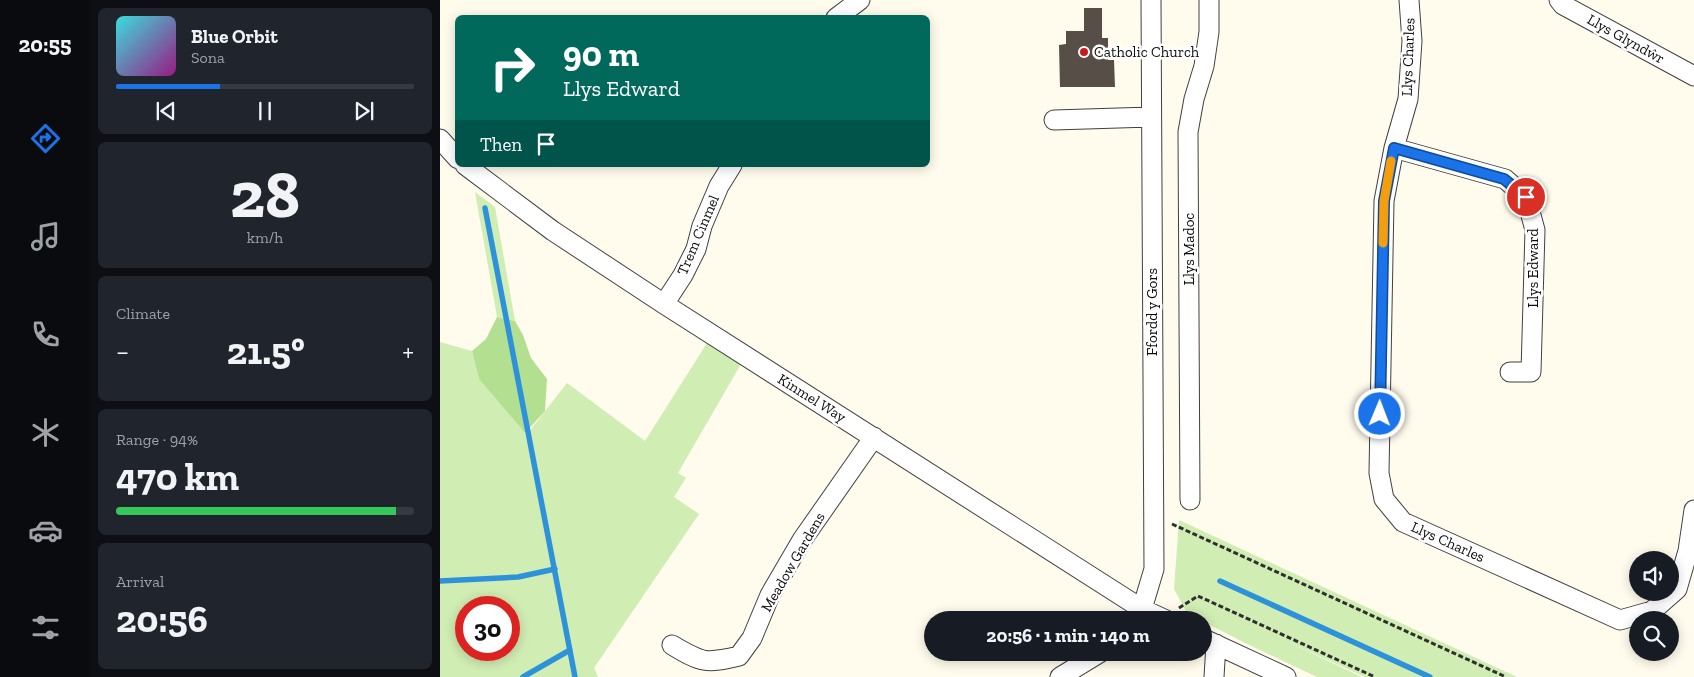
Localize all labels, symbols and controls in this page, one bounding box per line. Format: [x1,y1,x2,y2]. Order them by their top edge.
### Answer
street label: Llys Glyndŵr [1584,10,1668,68]
street label: Llys Charles [1398,17,1418,97]
text: Blue Orbit [191,25,278,48]
text: 20:55 [19,31,71,58]
text: 90 m [563,33,639,75]
icon: right [480,35,545,100]
place label: Catholic Church [1094,43,1200,61]
marker: Catholic Church [1078,46,1090,58]
text: Sona [191,48,225,67]
text: Llys Edward [563,75,680,102]
icon: previous [152,97,180,125]
icon: pause [251,97,279,125]
icon: next [350,97,378,125]
icon: directions [28,121,63,156]
icon: arrive [532,130,560,158]
text: Then [480,133,522,156]
text: 28 [230,156,300,234]
pin [1505,176,1547,218]
icon: arrive [1512,183,1540,211]
street label: Trem Cinmel [673,192,723,278]
street label: Llys Madoc [1180,213,1198,285]
icon: music [28,219,63,254]
street label: Llys Edward [1524,227,1542,308]
text: km/h [247,228,283,247]
street label: Ffordd y Gors [1143,268,1161,356]
text: Climate [116,304,170,323]
icon: phone [28,317,63,352]
text: 21.5° [227,328,305,374]
text: − [116,335,129,368]
text: + [402,335,414,368]
street label: Kinmel Way [774,370,850,426]
position arrow [1353,387,1405,439]
icon: climate [28,415,63,450]
text: Range · 94% [116,430,198,449]
text: 470 km [116,454,239,500]
street label: Meadow Gardens [757,509,829,615]
icon: car [28,513,63,548]
street label: Llys Charles [1408,518,1488,566]
map controls [1629,551,1679,661]
button: sound [1629,551,1679,601]
text: Arrival [116,572,164,591]
text: 20:56 [116,596,208,642]
speed limit sign: 30 [455,596,520,661]
icon: filters [28,610,63,645]
button: search [1629,611,1679,661]
text: 20:56 · 1 min · 140 m [986,624,1150,647]

